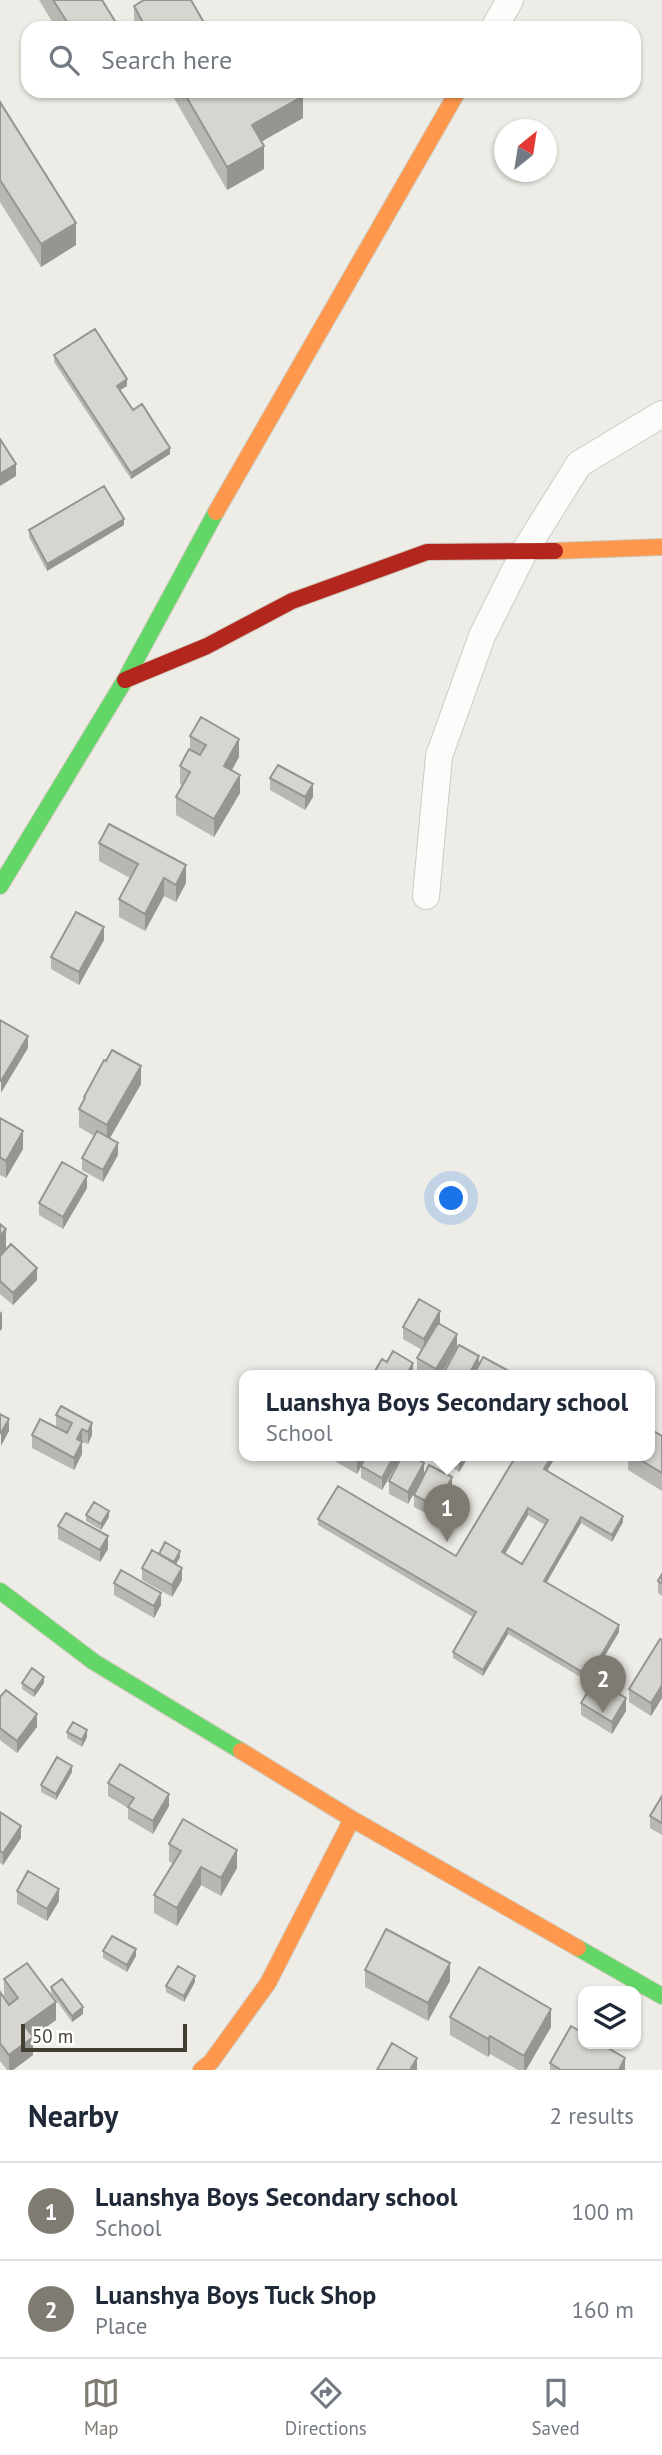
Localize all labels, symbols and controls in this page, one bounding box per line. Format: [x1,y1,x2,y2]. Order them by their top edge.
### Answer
search box [21,21,641,98]
icon: search [45,41,83,79]
text: Search here [101,43,232,76]
north arrow [494,119,557,182]
your location [434,1181,468,1215]
popup [239,1370,655,1461]
text: Luanshya Boys Secondary school [266,1385,628,1418]
text: School [266,1418,332,1447]
pin: 1 [424,1484,470,1542]
pin: 2 [580,1655,626,1713]
map controls [578,1986,641,2049]
button: layers [578,1986,641,2049]
scale bar [21,2021,187,2053]
text: 50 m [32,2024,73,2048]
text: Nearby [28,2096,118,2135]
text: 2 results [550,2101,634,2130]
text: Luanshya Boys Secondary school [95,2180,457,2213]
text: 1 [44,2197,58,2226]
text: 100 m [572,2197,634,2226]
text: School [95,2213,162,2242]
text: Luanshya Boys Tuck Shop [95,2278,376,2311]
text: 2 [44,2295,58,2324]
text: 160 m [572,2295,634,2324]
text: Place [95,2311,148,2340]
tab: Map [82,2374,120,2440]
tab: Directions [285,2374,367,2440]
tab: Saved [531,2374,580,2440]

